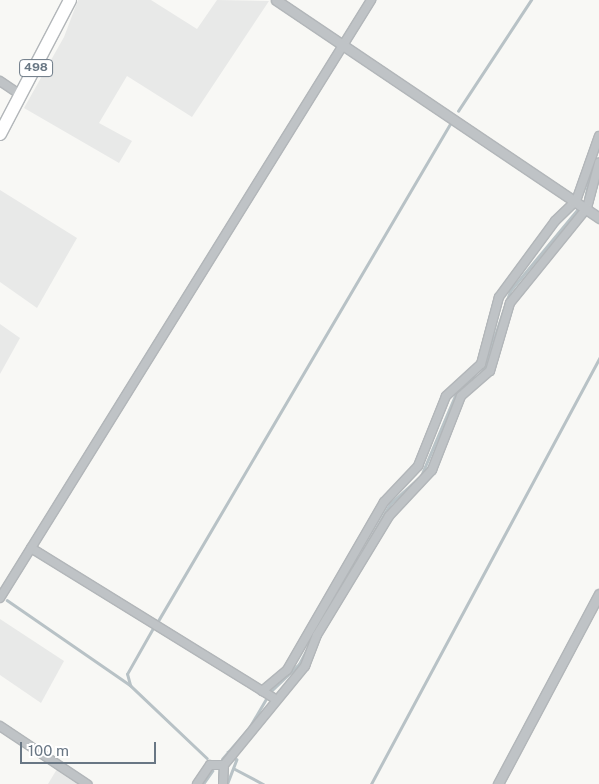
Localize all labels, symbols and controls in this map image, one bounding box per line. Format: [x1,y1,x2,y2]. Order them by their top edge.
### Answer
road number: 498 [18,58,54,78]
scale bar [22,732,159,764]
text: 100 m [28,742,69,759]

